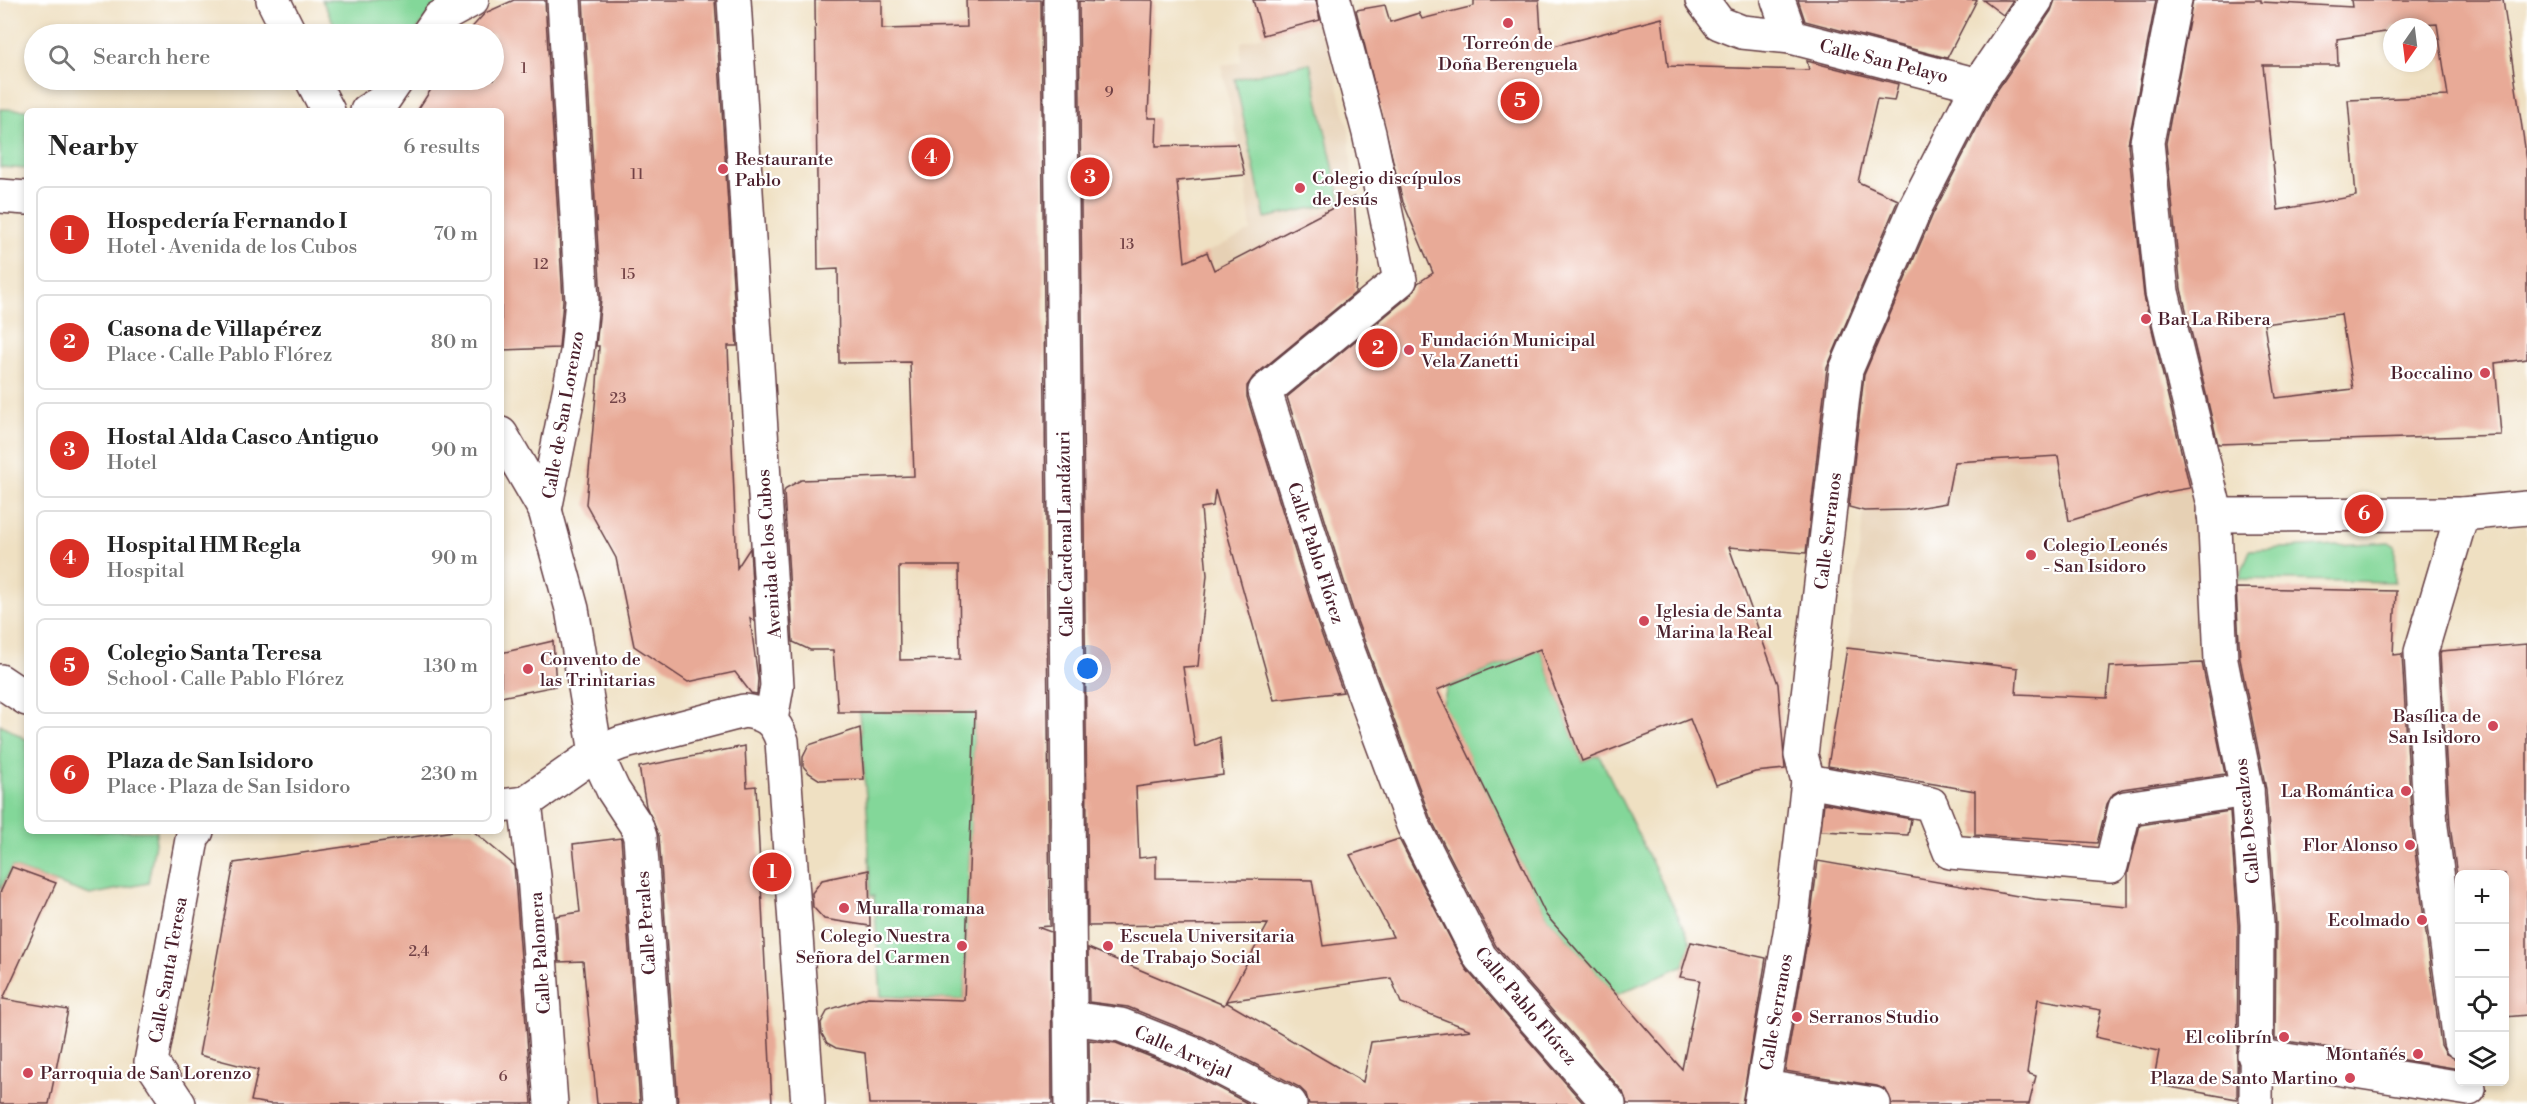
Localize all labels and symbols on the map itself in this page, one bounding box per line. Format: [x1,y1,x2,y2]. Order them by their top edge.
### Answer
marker: Torreón de Doña Berenguela [1501,16,1515,30]
north arrow [2383,18,2437,72]
place label: Torreón de Doña Berenguela [1438,32,1579,76]
street label: Calle San Pelayo [1817,34,1951,89]
house number: 1 [521,59,528,78]
pin: 5 [1500,78,1540,124]
house number: 9 [1104,83,1114,102]
pin: 4 [912,134,950,180]
place label: Restaurante Pablo [735,148,833,192]
pin: 3 [1070,154,1110,200]
marker: Restaurante Pablo [716,162,730,176]
house number: 11 [630,165,644,184]
place label: Colegio discípulos de Jesús [1312,167,1461,211]
marker: Colegio discípulos de Jesús [1293,181,1307,195]
house number: 13 [1120,235,1134,254]
house number: 12 [533,255,549,274]
house number: 15 [621,265,635,284]
place label: Bar La Ribera [2157,308,2271,331]
marker: Bar La Ribera [2139,312,2153,326]
pin: 2 [1358,326,1398,370]
street label: Calle de San Lorenzo [537,329,590,501]
place label: Fundación Municipal Vela Zanetti [1420,329,1596,373]
marker: Fundación Municipal Vela Zanetti [1402,343,1416,357]
place label: Boccalino [2390,362,2473,385]
marker: Boccalino [2478,366,2492,380]
house number: 23 [610,389,626,408]
street label: Calle Cardenal Landázuri [1052,431,1079,637]
street label: Avenida de los Cubos [752,468,787,641]
street label: Calle Serranos [1810,471,1847,591]
street label: Calle Pablo Flórez [1282,479,1349,627]
pin: 6 [2344,492,2384,536]
place label: Colegio Leonés - San Isidoro [2043,534,2168,578]
marker: Colegio Leonés - San Isidoro [2024,548,2038,562]
place label: Iglesia de Santa Marina la Real [1656,600,1783,644]
marker: Iglesia de Santa Marina la Real [1637,614,1651,628]
place label: Convento de las Trinitarias [540,648,655,692]
your location [1073,654,1102,683]
marker: Convento de las Trinitarias [521,662,535,676]
place label: Basílica de San Isidoro [2388,705,2481,749]
marker: Basílica de San Isidoro [2486,719,2500,733]
street label: Calle Descalzos [2229,757,2266,885]
place label: La Romántica [2281,780,2395,803]
marker: La Romántica [2399,784,2413,798]
place label: Flor Alonso [2303,834,2398,857]
marker: Flor Alonso [2403,838,2417,852]
pin: 1 [752,850,792,894]
street label: Calle Perales [631,870,662,976]
street label: Calle Palomera [525,890,556,1015]
street label: Calle Santa Teresa [144,894,193,1045]
place label: Muralla romana [856,897,986,920]
marker: Muralla romana [837,901,851,915]
place label: Ecolmado [2328,909,2410,932]
marker: Ecolmado [2415,913,2429,927]
place label: Colegio Nuestra Señora del Carmen [796,925,951,969]
place label: Escuela Universitaria de Trabajo Social [1120,925,1295,969]
marker: Colegio Nuestra Señora del Carmen [955,939,969,953]
marker: Escuela Universitaria de Trabajo Social [1101,939,1115,953]
house number: 2,4 [409,942,430,961]
street label: Calle Pablo Flórez [1469,942,1582,1070]
street label: Calle Serranos [1755,952,1798,1072]
place label: Serranos Studio [1809,1006,1939,1029]
marker: Serranos Studio [1790,1010,1804,1024]
street label: Calle Arvejal [1131,1021,1236,1084]
place label: El colibrín [2185,1026,2272,1049]
marker: El colibrín [2277,1030,2291,1044]
place label: Montañés [2326,1043,2406,1066]
marker: Montañés [2411,1047,2425,1061]
place label: Parroquia de San Lorenzo [40,1062,252,1085]
marker: Parroquia de San Lorenzo [21,1066,35,1080]
house number: 6 [498,1067,508,1086]
place label: Plaza de Santo Martino [2150,1067,2338,1090]
marker: Plaza de Santo Martino [2343,1071,2357,1085]

